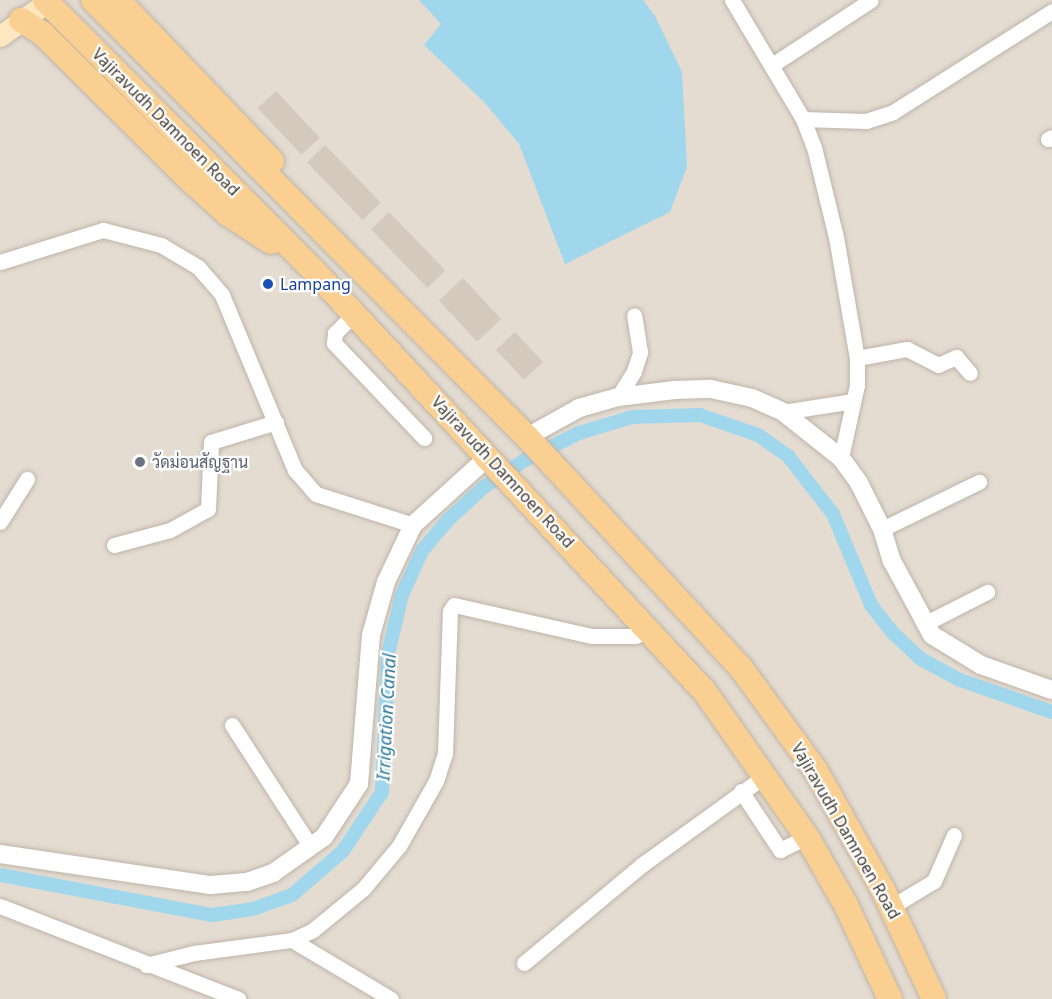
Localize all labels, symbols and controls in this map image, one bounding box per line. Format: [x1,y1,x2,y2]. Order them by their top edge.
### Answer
street label: Vajiravudh Damnoen Road [88,44,244,200]
place label: Lampang [280,274,351,294]
marker: Lampang [261,277,275,291]
street label: Vajiravudh Damnoen Road [428,392,578,552]
place label: วัดม่อนสัญฐาน [152,452,248,472]
marker: วัดม่อนสัญฐาน [133,455,147,469]
water label: Irrigation Canal [372,653,400,781]
street label: Vajiravudh Damnoen Road [788,739,904,923]

